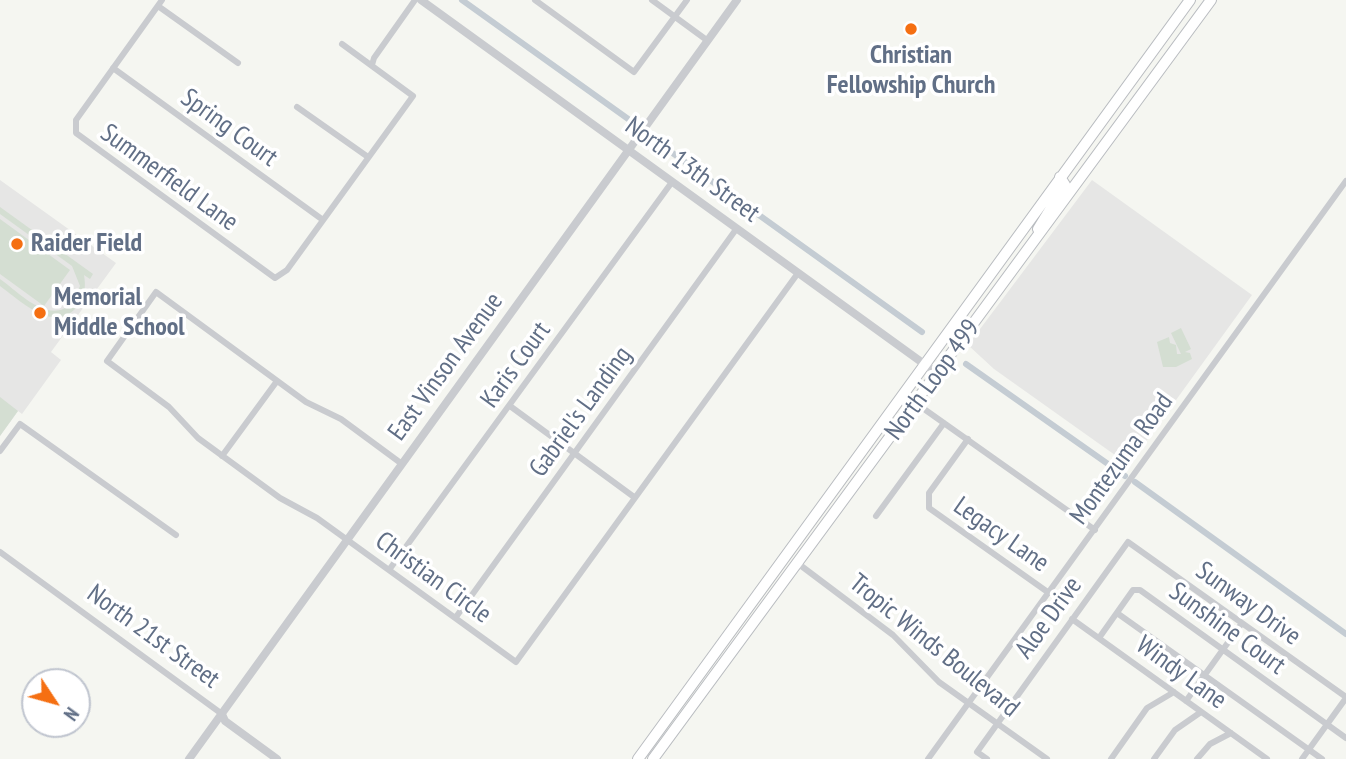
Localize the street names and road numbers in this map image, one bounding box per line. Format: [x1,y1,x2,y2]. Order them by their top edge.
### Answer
street label: Spring Court [175,82,283,174]
street label: North 13th Street [619,111,765,229]
street label: Summerfield Lane [94,118,244,238]
street label: East Vinson Avenue [382,287,510,447]
street label: North Loop 499 [879,314,987,446]
street label: Karis Court [474,316,558,414]
street label: Gabriel's Landing [523,341,639,483]
street label: Montezuma Road [1064,387,1180,531]
street label: Legacy Lane [947,491,1055,579]
street label: Christian Circle [369,525,497,631]
street label: Sunway Drive [1189,555,1307,653]
street label: Tropic Winds Boulevard [843,568,1025,724]
street label: Aloe Drive [1009,571,1089,665]
street label: Sunshine Court [1163,576,1291,682]
street label: North 21st Street [81,579,225,695]
street label: Windy Lane [1130,630,1232,716]

